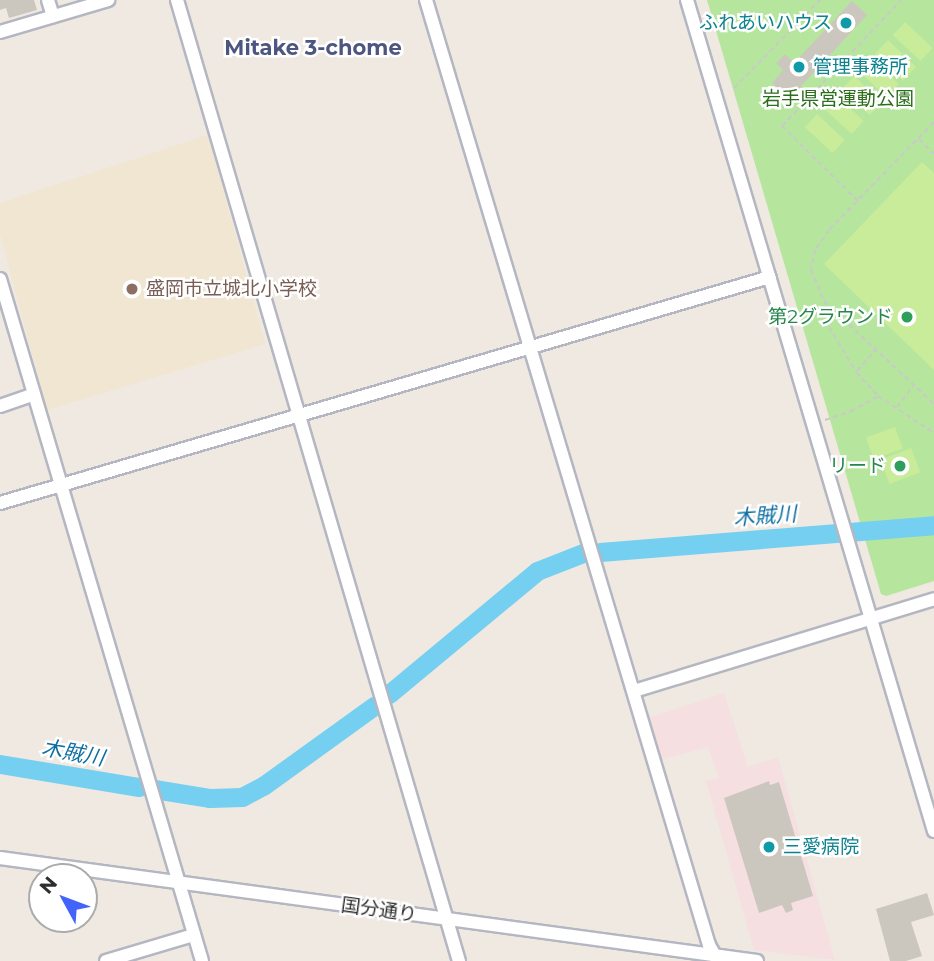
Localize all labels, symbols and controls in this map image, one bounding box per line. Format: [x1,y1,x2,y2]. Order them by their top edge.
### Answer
place label: ふれあいハウス [699,12,832,34]
marker: ふれあいハウス [838,15,854,31]
district label: Mitake 3-chome [224,35,402,61]
place label: 管理事務所 [813,56,908,78]
marker: 管理事務所 [791,59,807,75]
park label: 岩手県営運動公園 [762,88,914,110]
place label: 盛岡市立城北小学校 [146,278,317,300]
marker: 盛岡市立城北小学校 [124,281,140,297]
place label: 第2グラウンド [768,306,893,328]
marker: 第2グラウンド [899,309,915,325]
place label: リード [829,455,886,477]
marker: リード [892,458,908,474]
water label: 木賊川 [733,501,797,531]
water label: 木賊川 [40,735,106,771]
place label: 三愛病院 [783,836,859,858]
marker: 三愛病院 [761,839,777,855]
north arrow [28,863,98,933]
text: N [35,872,62,899]
street label: 国分通り [340,893,418,927]

